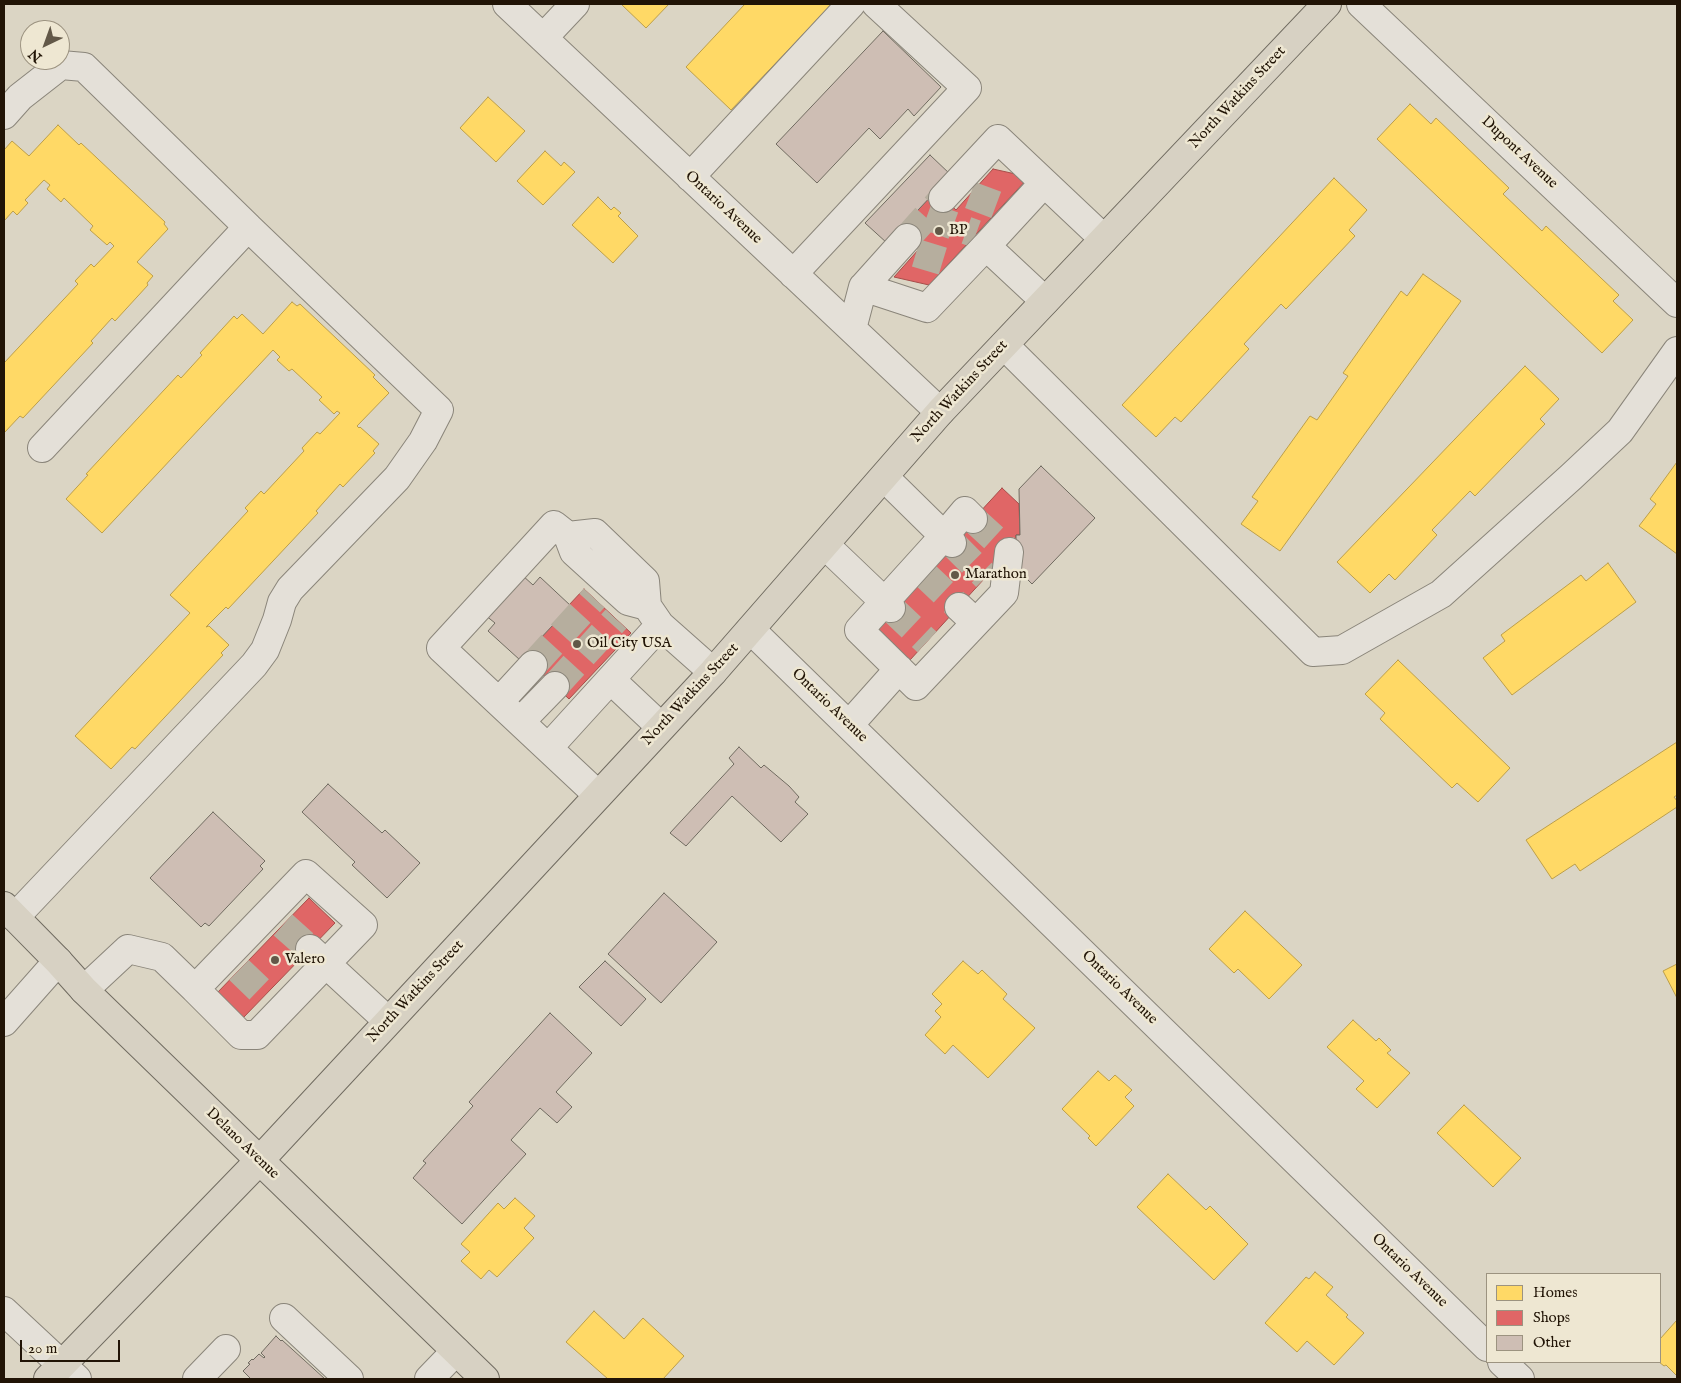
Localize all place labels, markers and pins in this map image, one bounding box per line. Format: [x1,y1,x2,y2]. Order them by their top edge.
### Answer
place label: BP [949,222,968,240]
marker: BP [933,225,945,237]
place label: Marathon [965,566,1027,584]
marker: Marathon [949,569,961,581]
place label: Oil City USA [587,635,672,653]
marker: Oil City USA [571,638,583,650]
place label: Valero [285,951,325,969]
marker: Valero [269,954,281,966]

